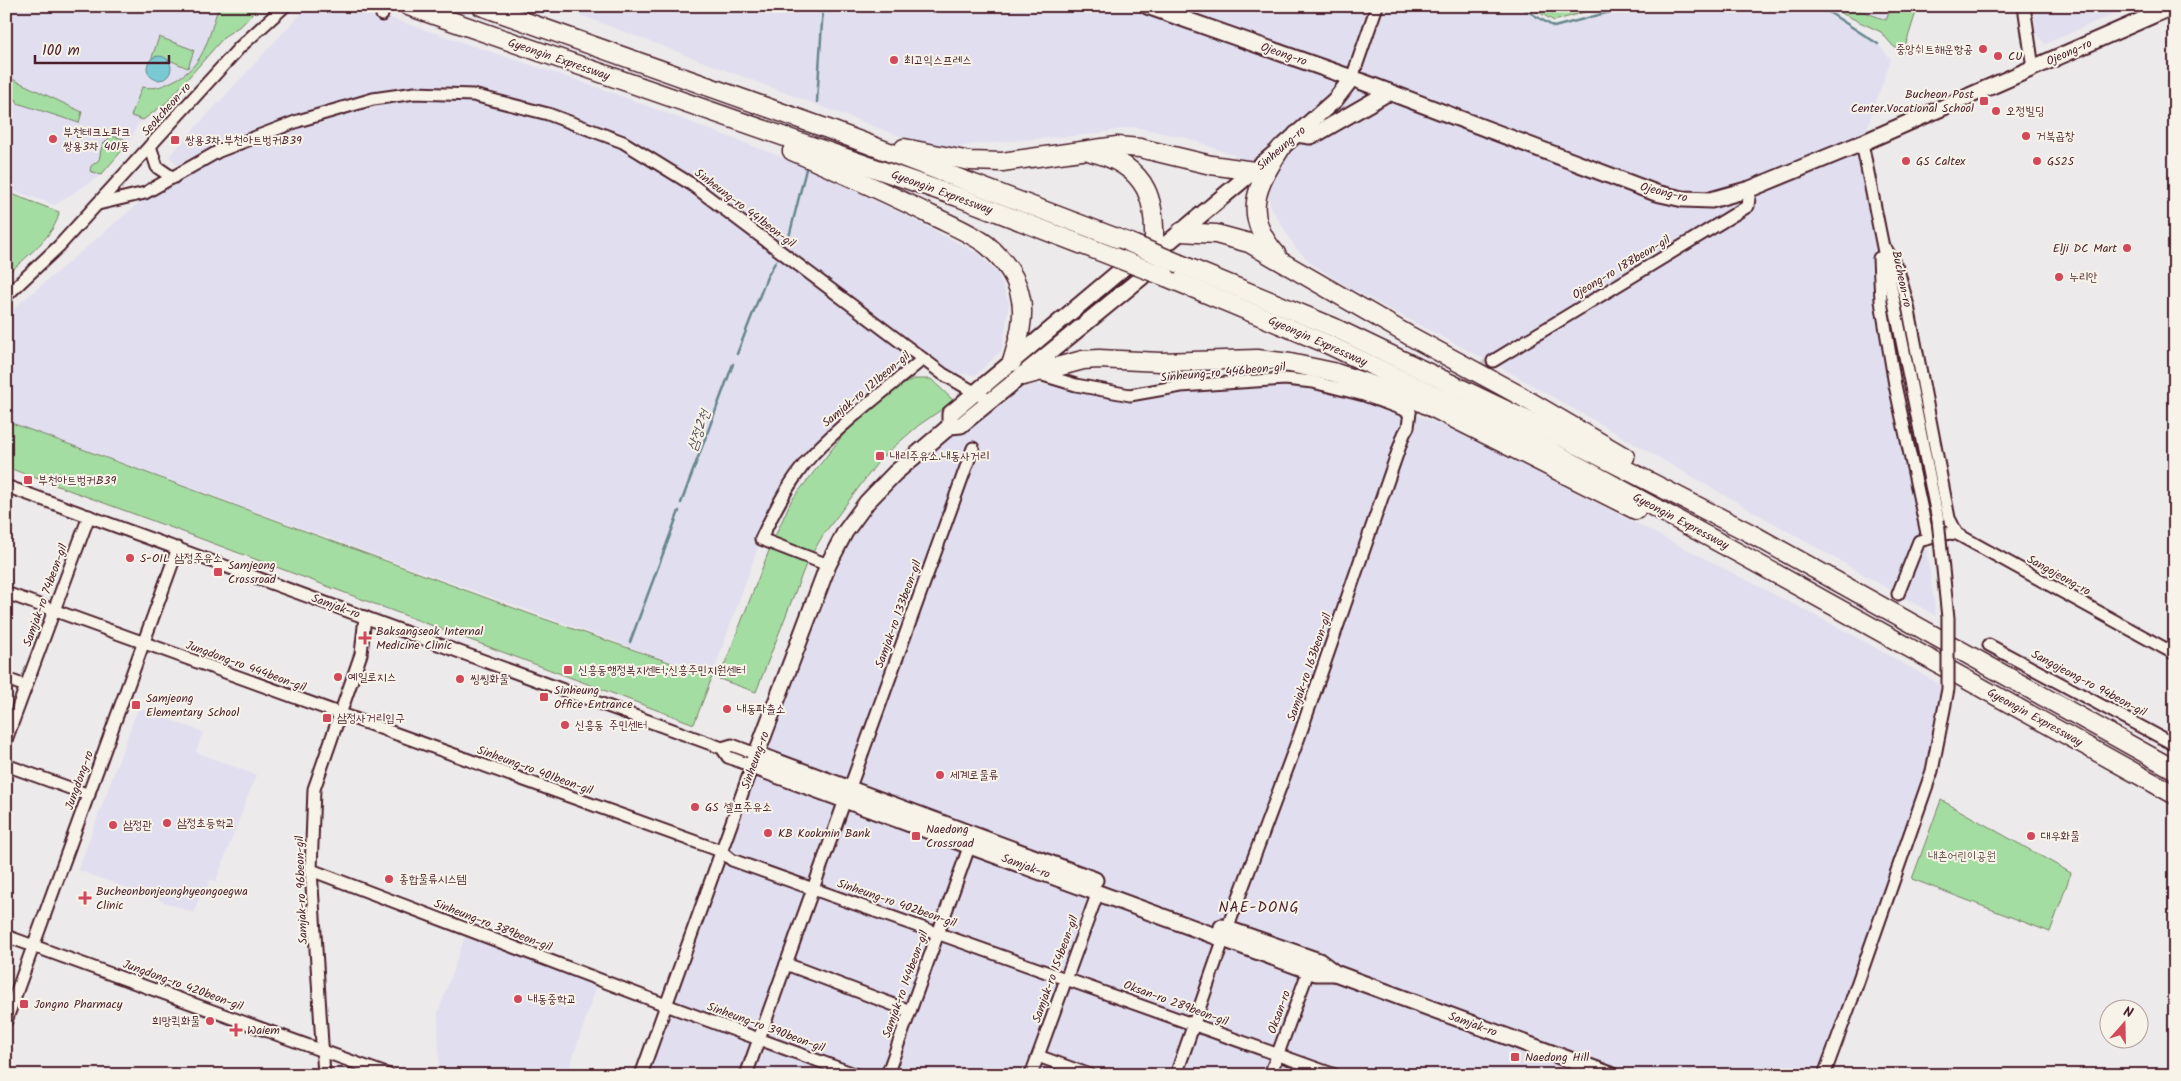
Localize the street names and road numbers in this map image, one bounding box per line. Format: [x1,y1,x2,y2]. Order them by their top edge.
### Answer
street label: Gyeongin Expressway [505,33,613,86]
street label: Ojeong-ro [2043,34,2095,71]
street label: Ojeong-ro [1258,38,1310,71]
street label: Seokcheon-ro [137,78,196,140]
street label: Sinheung-ro [1252,121,1310,175]
street label: Sinheung-ro 441beon-gil [690,164,799,253]
street label: Gyeongin Expressway [888,165,996,220]
street label: Ojeong-ro [1638,177,1690,208]
street label: Ojeong-ro 188beon-gil [1568,230,1674,304]
street label: Bucheon-ro [1886,249,1917,309]
street label: Gyeongin Expressway [1265,311,1371,372]
street label: Samjak-ro 121beon-gil [818,347,915,432]
street label: Sinheung-ro 446beon-gil [1160,358,1286,387]
street label: Gyeongin Expressway [1629,488,1733,555]
street label: Samjak-ro 74beon-gil [18,541,73,649]
street label: Sangojeong-ro [2023,550,2094,601]
street label: Samjak-ro 133beon-gil [870,557,927,671]
street label: Samjak-ro [309,589,363,624]
street label: Samjak-ro 163beon-gil [1282,610,1337,724]
street label: Jungdong-ro 444beon-gil [183,636,309,697]
street label: Sangojeong-ro 94beon-gil [2028,645,2150,722]
street label: Gyeongin Expressway [1983,683,2086,752]
street label: Sinheung-ro [736,729,775,792]
street label: Sinheung-ro 401beon-gil [474,741,595,800]
street label: Jungdong-ro [60,748,99,813]
street label: Samjak-ro 96beon-gil [290,835,313,945]
street label: Samjak-ro [999,849,1053,884]
street label: Sinheung-ro 402beon-gil [835,874,959,933]
street label: Sinheung-ro 389beon-gil [431,894,555,957]
street label: Samjak-ro 154beon-gil [1027,913,1084,1025]
street label: Samjak-ro 144beon-gil [877,928,934,1041]
street label: Jungdong-ro 420beon-gil [120,955,246,1016]
street label: Oksan-ro 289beon-gil [1121,976,1231,1031]
street label: Oksan-ro [1263,988,1296,1037]
street label: Sinheung-ro 390beon-gil [704,997,828,1058]
street label: Samjak-ro [1446,1007,1500,1042]

